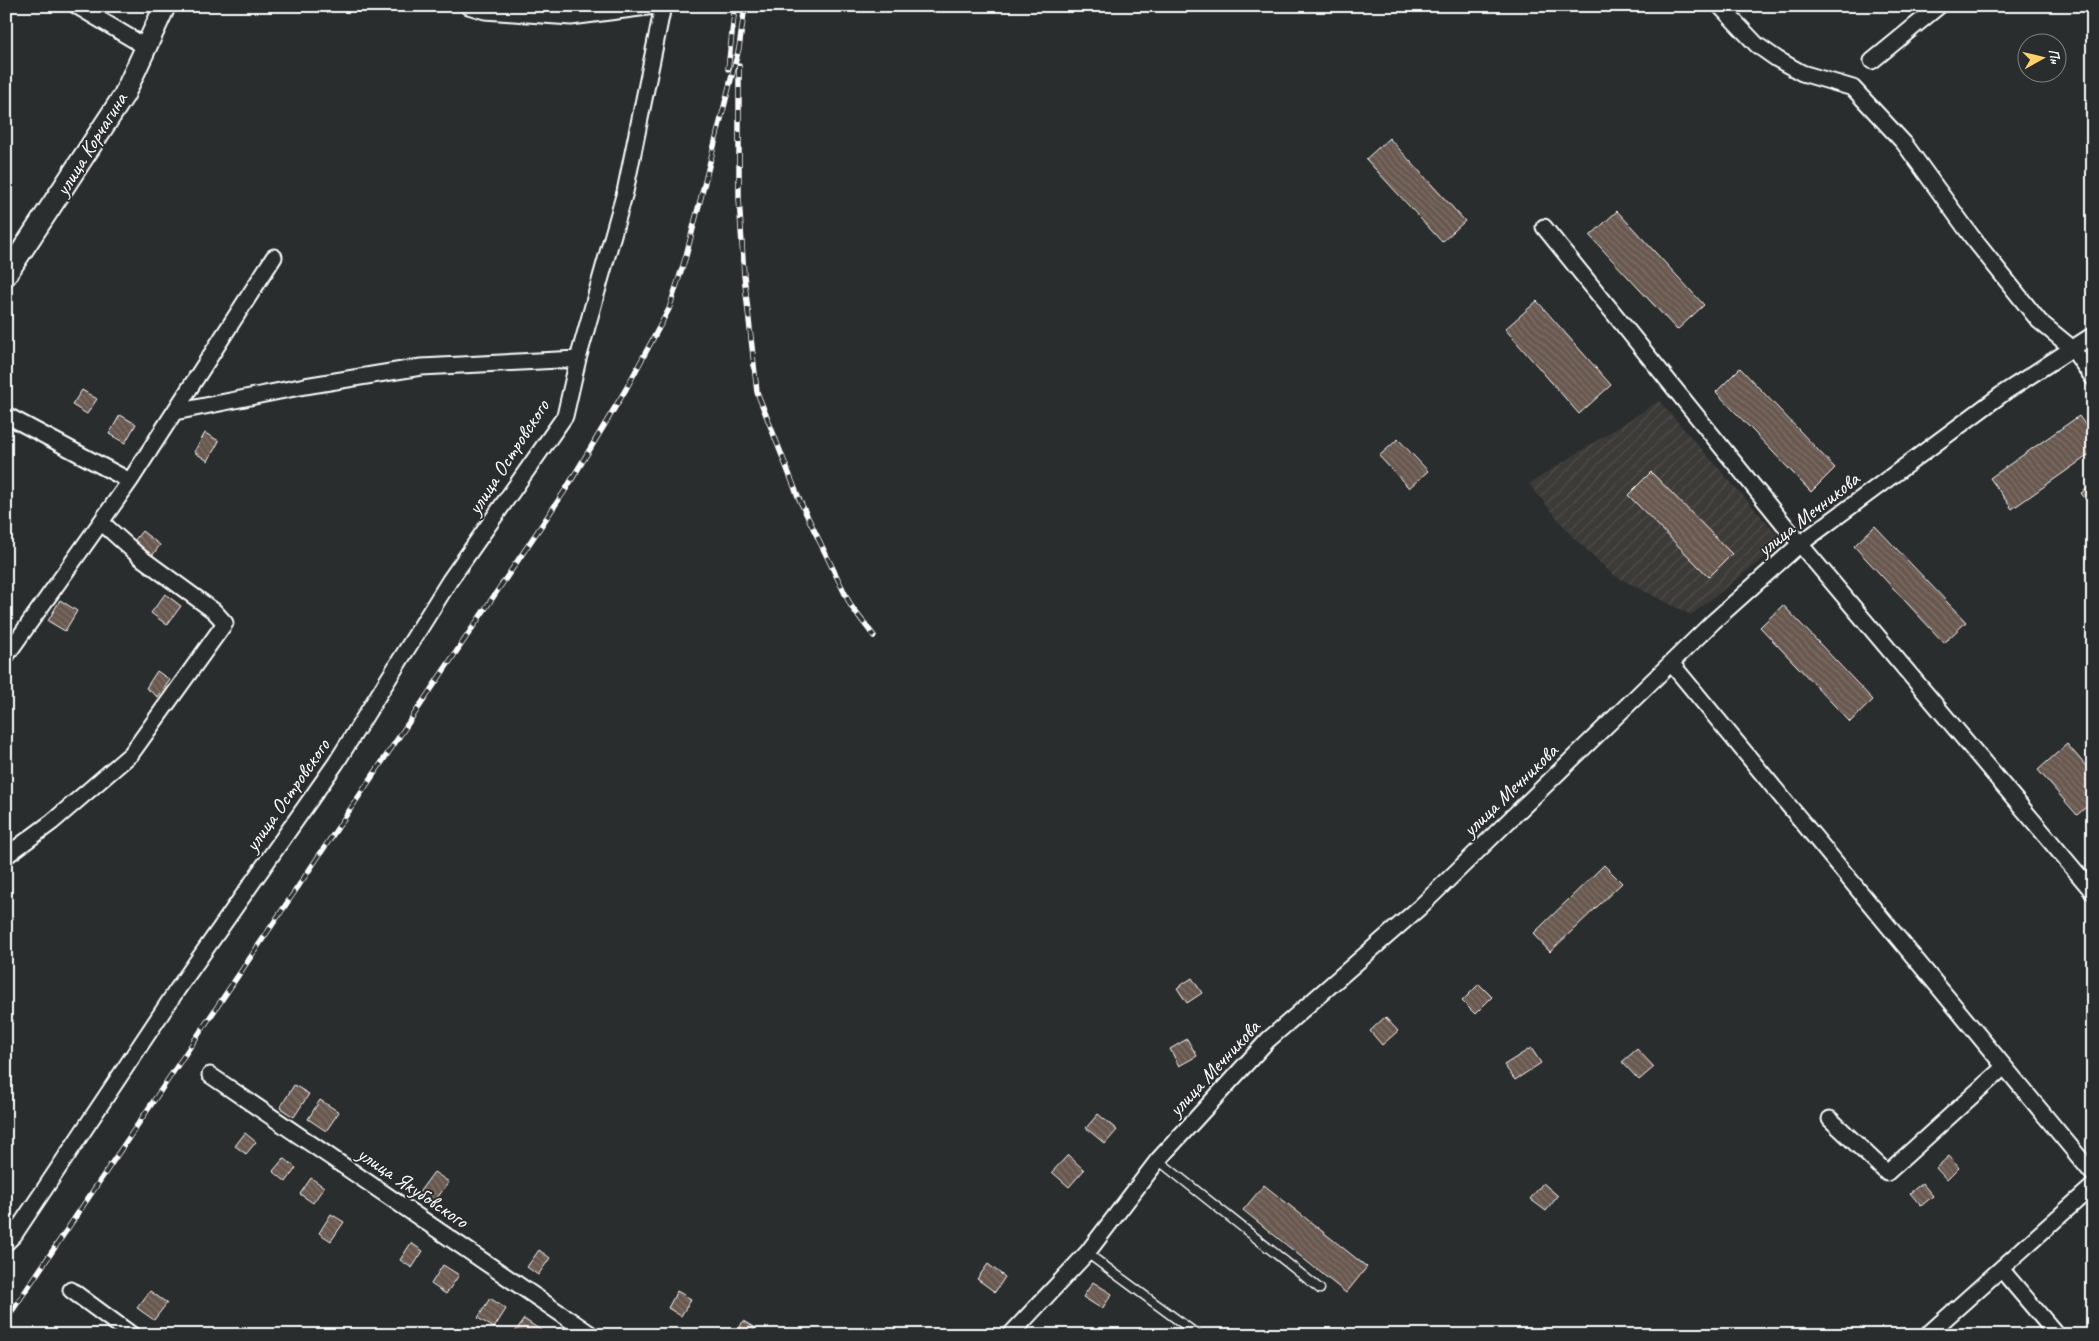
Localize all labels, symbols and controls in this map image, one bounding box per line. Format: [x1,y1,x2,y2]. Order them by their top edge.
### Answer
north arrow [2016,32,2066,82]
text: Пн [2045,48,2064,65]
street label: улица Корчагина [48,86,134,202]
street label: улица Островского [460,393,556,521]
street label: улица Мечникова [1750,465,1866,563]
street label: улица Островского [237,732,336,858]
street label: улица Мечникова [1455,737,1565,843]
street label: улица Мечникова [1161,1013,1267,1123]
street label: улица Якубовского [351,1139,475,1234]

